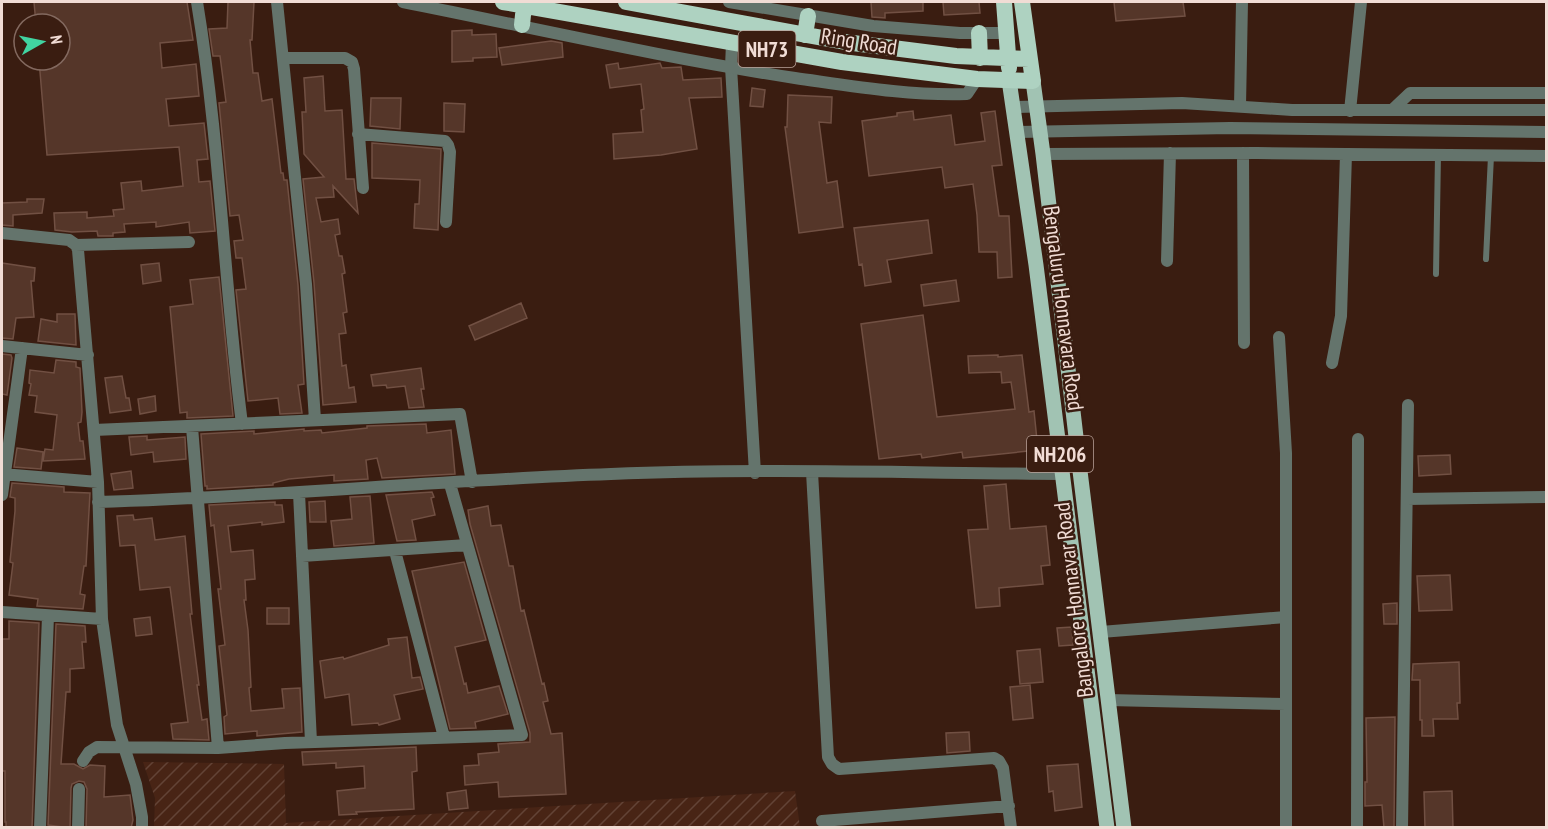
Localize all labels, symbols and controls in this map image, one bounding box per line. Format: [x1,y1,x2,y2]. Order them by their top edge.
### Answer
north arrow [12,12,72,72]
street label: Ring Road [819,21,899,61]
road number: NH73 [738,31,795,67]
text: N [46,34,67,45]
street label: Bengaluru Honnavara Road [1038,204,1090,412]
road number: NH206 [1027,436,1093,472]
street label: Bangalore Honnavar Road [1047,501,1099,699]

